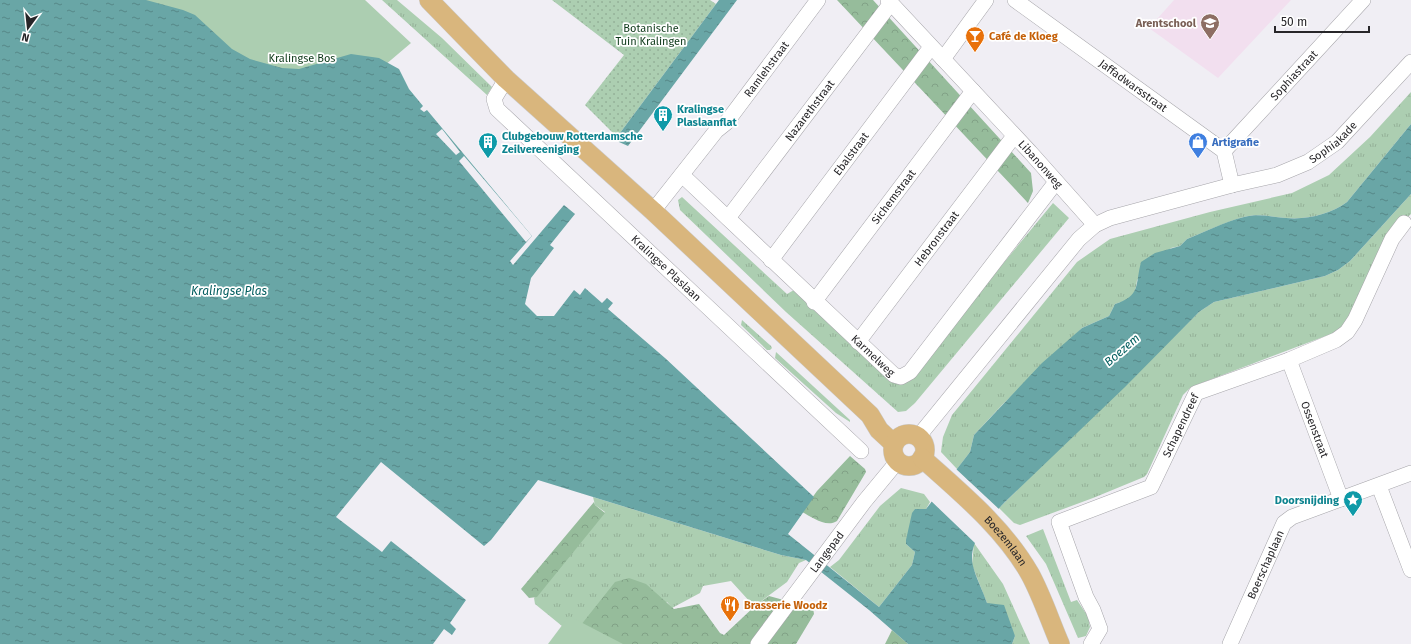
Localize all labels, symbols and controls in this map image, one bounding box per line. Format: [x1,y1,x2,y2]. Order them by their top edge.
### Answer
north arrow [8,8,48,48]
scale bar [1275,8,1369,34]
school or university icon: Arentschool [1199,12,1221,40]
text: 50 m [1281,15,1307,29]
place label: Arentschool [1135,17,1197,30]
park label: Botanische Tuin Kralingen [615,22,687,48]
bar icon: Café de Kloeg [964,25,986,53]
text: N [20,30,31,44]
place label: Café de Kloeg [989,30,1059,43]
street label: Ramlehstraat [741,39,791,100]
street label: Sophiastraat [1268,48,1320,103]
park label: Kralingse Bos [269,52,335,65]
street label: Jaffadwarsstraat [1097,57,1170,114]
street label: Nazarethstraat [782,77,837,144]
place label: Kralingse Plaslaanflat [677,103,737,129]
building icon: Kralingse Plaslaanflat [652,104,674,132]
street label: Sophiakade [1306,119,1359,166]
place label: Clubgebouw Rotterdamsche Zeilvereeniging [502,130,643,156]
street label: Ebalstraat [831,130,871,178]
building icon: Clubgebouw Rotterdamsche Zeilvereeniging [477,131,499,159]
shop icon: Artigrafie [1187,131,1209,159]
place label: Artigrafie [1211,136,1259,149]
street label: Libanonweg [1016,137,1066,191]
street label: Sichemstraat [869,167,918,227]
street label: Hebronstraat [911,208,962,268]
street label: Kralingse Plaslaan [629,232,704,304]
water label: Kralingse Plas [191,284,268,298]
water label: Boezem [1102,331,1142,369]
street label: Karmelweg [849,332,898,379]
street label: Schapendreef [1160,390,1202,459]
street label: Ossenstraat [1298,399,1331,459]
place icon: Doorsnijding [1342,489,1364,517]
place label: Doorsnijding [1275,494,1340,507]
street label: Boezemlaan [982,513,1030,568]
street label: Boerschaplaan [1244,528,1287,601]
street label: Langepad [807,529,846,575]
restaurant icon: Brasserie Woodz [719,594,741,622]
place label: Brasserie Woodz [744,599,827,612]

